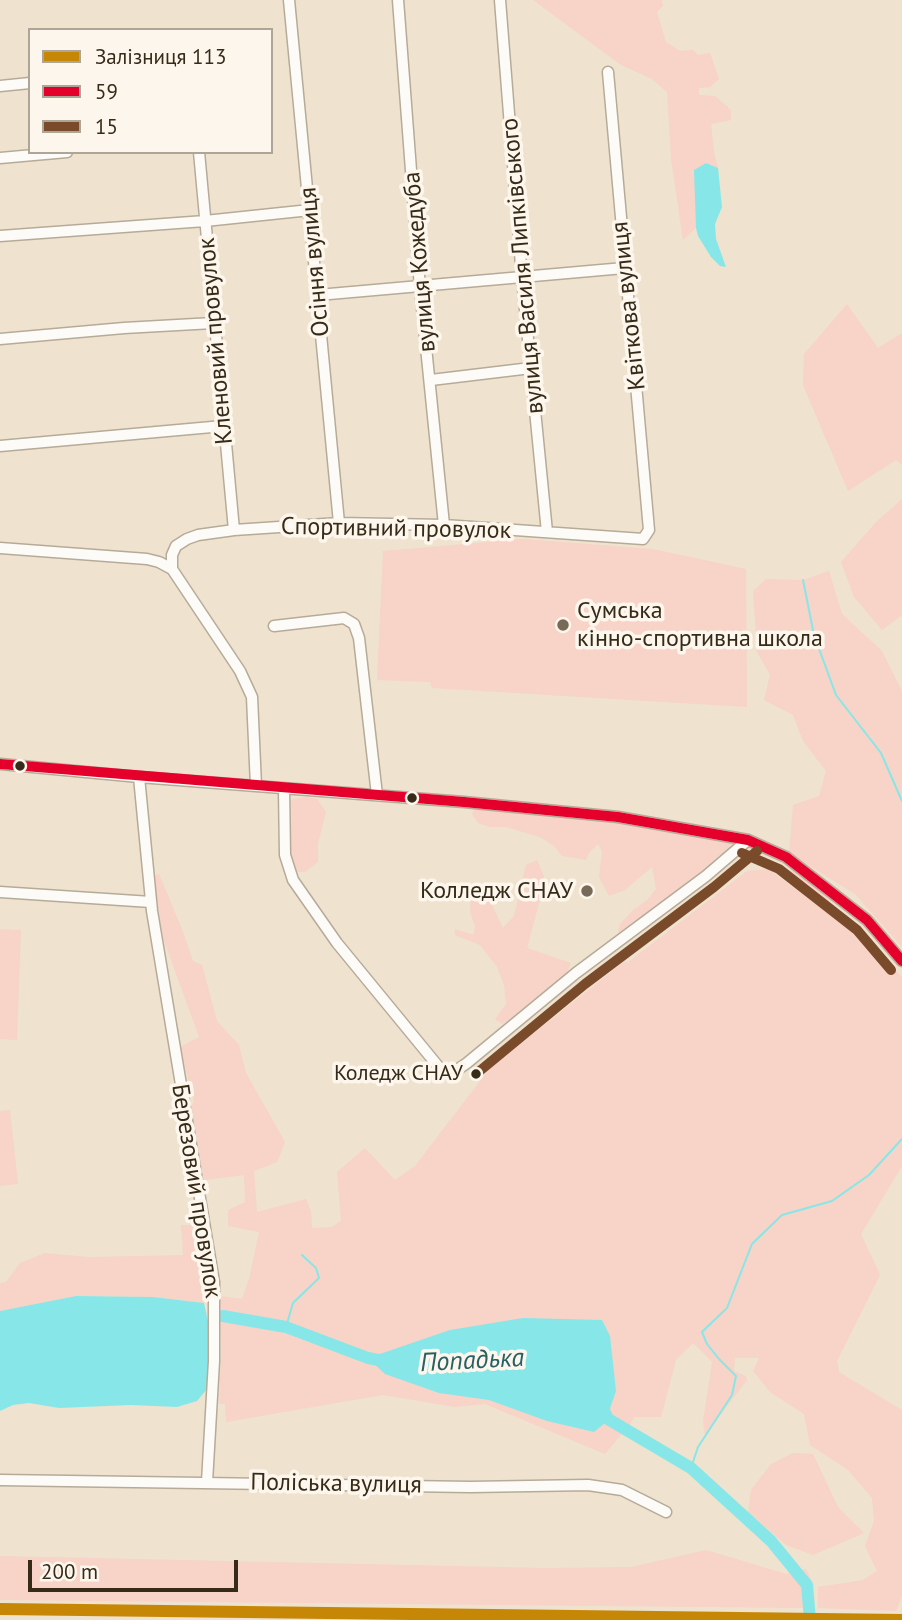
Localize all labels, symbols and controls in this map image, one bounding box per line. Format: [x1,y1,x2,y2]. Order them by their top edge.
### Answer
legend [28,28,273,154]
text: Залізниця 113 [95,43,226,70]
text: 59 [95,78,118,105]
text: 15 [95,113,118,140]
street label: вулиця Василя Липківського [496,117,550,415]
street label: вулиця Кожедуба [398,171,442,353]
street label: Осіння вулиця [294,186,336,338]
street label: Квіткова вулиця [606,220,652,392]
street label: Кленовий провулок [193,237,239,445]
street label: Спортивний провулок [281,513,511,545]
place label: Сумська кінно-спортивна школа [577,597,823,653]
marker: Сумська кінно-спортивна школа [555,617,571,633]
unlabelled marker [13,759,27,773]
unlabelled marker [405,791,419,805]
place label: Колледж СНАУ [420,877,573,905]
marker: Колледж СНАУ [579,883,595,899]
place label: Коледж СНАУ [334,1061,463,1087]
marker: Коледж СНАУ [469,1067,483,1081]
street label: Березовий провулок [165,1082,227,1300]
water label: Попадька [419,1343,525,1379]
street label: Поліська вулиця [250,1468,422,1500]
scale bar [32,1546,242,1590]
text: 200 m [41,1558,98,1585]

